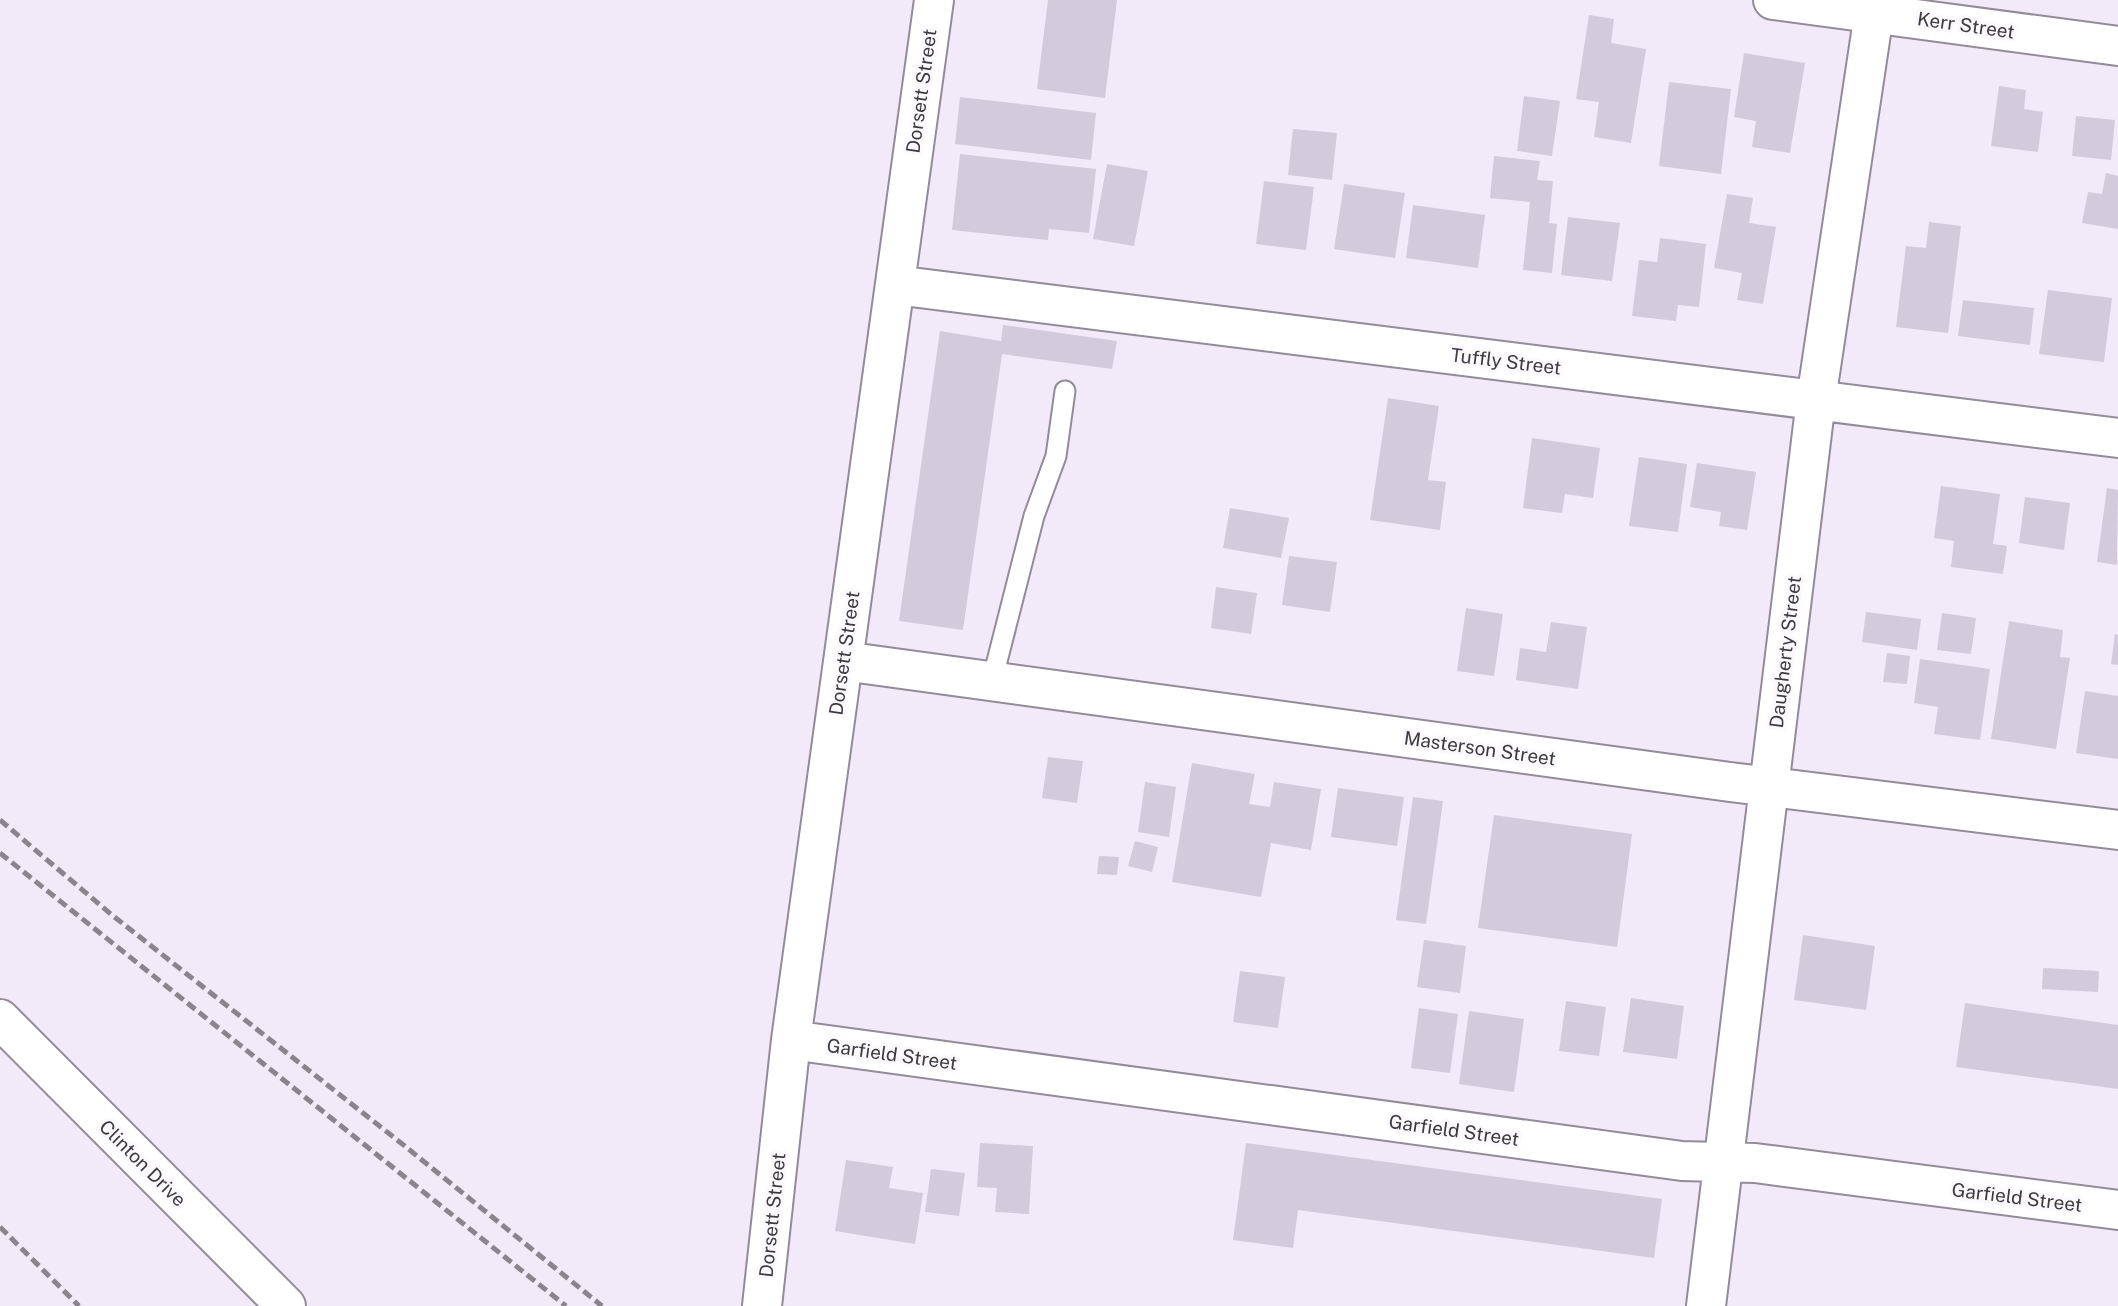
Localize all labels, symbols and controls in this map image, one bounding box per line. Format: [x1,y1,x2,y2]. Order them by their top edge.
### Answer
street label: Kerr Street [1916,7,2016,43]
street label: Dorsett Street [901,27,941,155]
street label: Tuffly Street [1449,343,1563,379]
street label: Daugherty Street [1765,575,1805,729]
street label: Dorsett Street [824,589,864,717]
street label: Masterson Street [1403,726,1557,770]
street label: Garfield Street [825,1034,959,1074]
street label: Garfield Street [1387,1110,1521,1150]
street label: Clinton Drive [95,1115,191,1211]
street label: Dorsett Street [755,1152,789,1278]
street label: Garfield Street [1950,1178,2084,1216]

